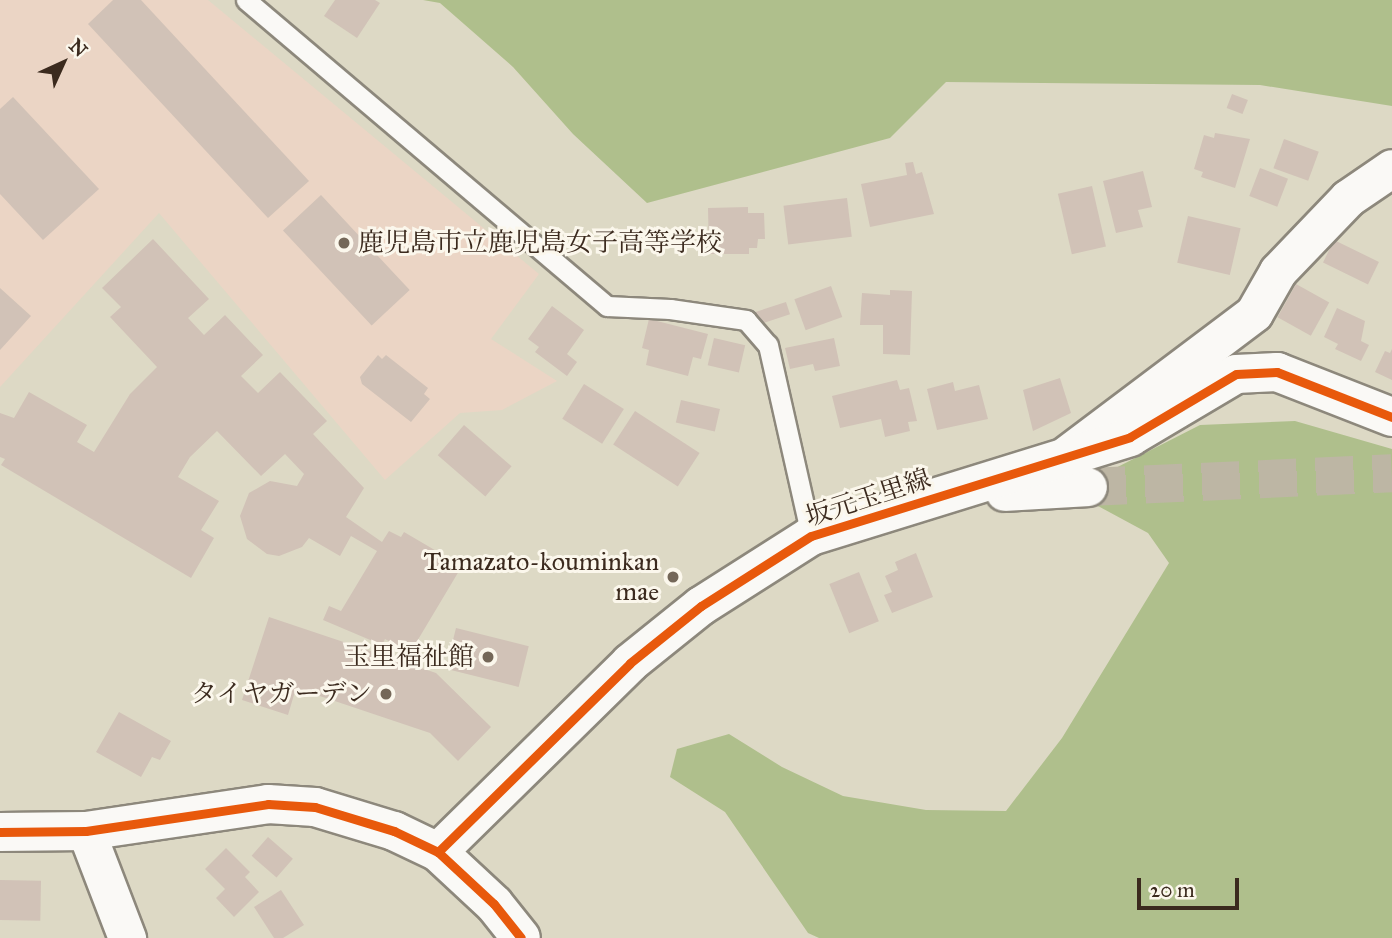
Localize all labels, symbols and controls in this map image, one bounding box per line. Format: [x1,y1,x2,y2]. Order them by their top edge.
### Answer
north arrow [28,28,98,98]
text: N [64,34,92,62]
place label: 鹿児島市立鹿児島女子高等学校 [358,227,722,259]
marker: 鹿児島市立鹿児島女子高等学校 [336,235,352,251]
street label: 坂元玉里線 [801,463,935,533]
place label: Tamazato-kouminkan mae [424,546,659,608]
marker: Tamazato-kouminkan mae [665,569,681,585]
place label: 玉里福祉館 [344,641,474,673]
marker: 玉里福祉館 [480,649,496,665]
place label: タイヤガーデン [190,678,372,710]
marker: タイヤガーデン [378,686,394,702]
scale bar [1140,864,1242,908]
text: 20 m [1150,877,1195,903]

